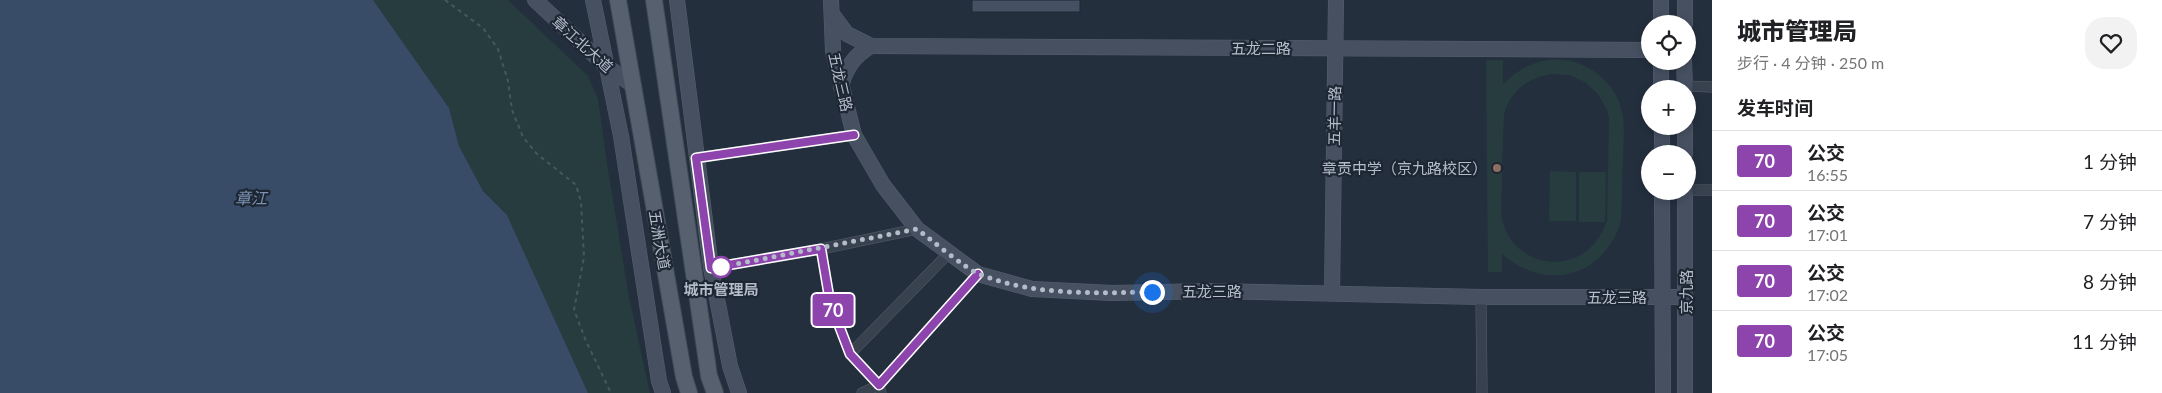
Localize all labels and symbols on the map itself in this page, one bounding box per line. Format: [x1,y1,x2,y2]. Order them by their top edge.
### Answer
street label: 章江北大道 [549,12,617,76]
street label: 五龙二路 [1231,39,1291,57]
street label: 五龙三路 [825,51,857,113]
street label: 五羊一路 [1324,86,1344,146]
place label: 章贡中学（京九路校区） [1322,159,1487,177]
marker: 章贡中学（京九路校区） [1491,162,1503,174]
water label: 章江 [235,188,269,207]
street label: 五洲大道 [646,209,674,271]
marker: 城市管理局 [710,256,732,278]
street label: 京九路 [1677,269,1695,315]
place label: 城市管理局 [683,280,759,298]
your location [1140,280,1165,305]
street label: 五龙三路 [1182,282,1242,300]
street label: 五龙三路 [1587,288,1647,306]
line badge: 70 [810,294,856,326]

